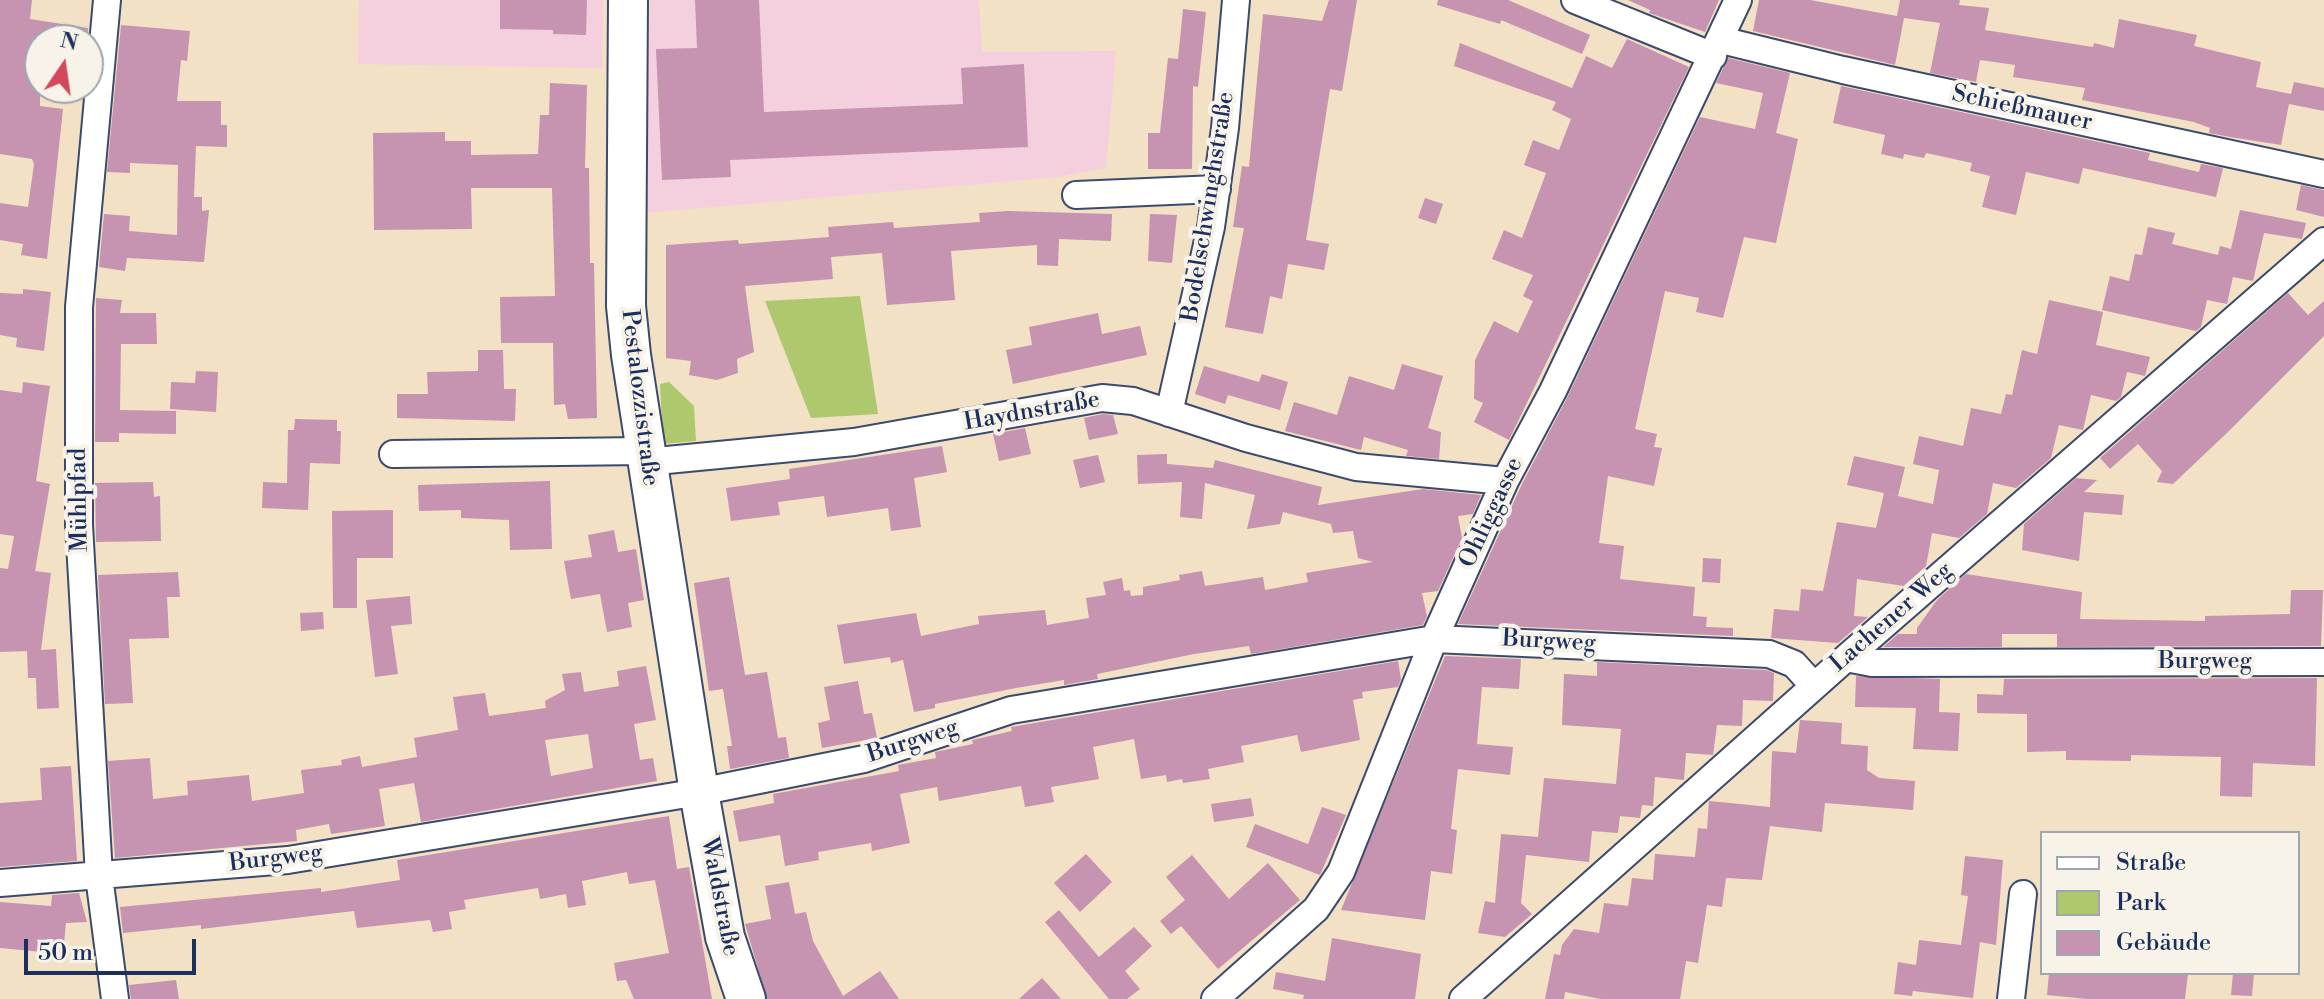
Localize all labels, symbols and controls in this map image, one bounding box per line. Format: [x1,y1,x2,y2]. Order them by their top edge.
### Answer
north arrow [24,24,104,104]
text: N [58,27,81,57]
street label: Schießmauer [1949,80,2095,138]
street label: Bodelschwinghstraße [1177,90,1241,324]
street label: Pestalozzistraße [614,308,664,488]
street label: Haydnstraße [962,386,1102,438]
street label: Mühlpfad [65,448,95,552]
street label: Ohliggasse [1454,453,1530,573]
street label: Lachener Weg [1825,557,1959,679]
street label: Burgweg [1501,625,1597,659]
street label: Burgweg [2158,648,2252,676]
street label: Burgweg [864,714,962,770]
legend [2040,831,2300,975]
street label: Waldstraße [693,835,745,959]
street label: Burgweg [228,839,324,879]
text: Straße [2116,848,2186,878]
text: Park [2116,888,2166,918]
scale bar [28,923,200,973]
text: Gebäude [2116,928,2211,958]
text: 50 m [38,938,93,968]

